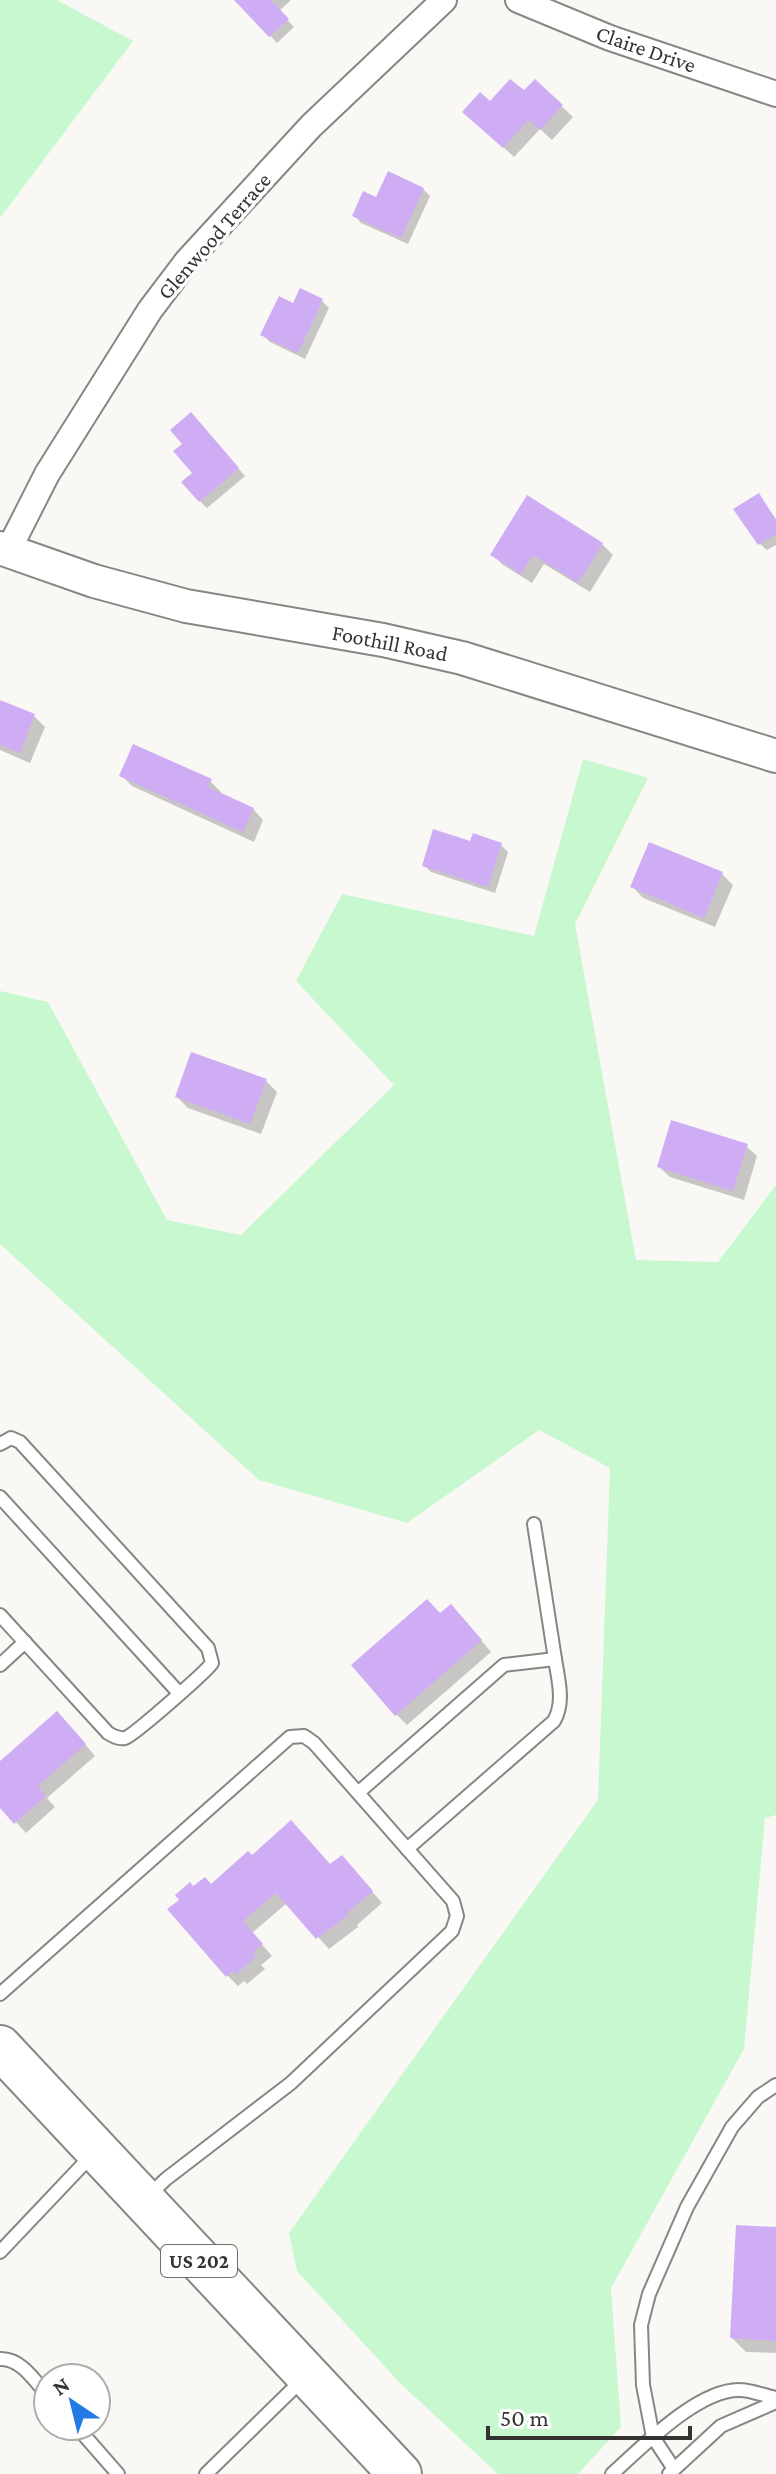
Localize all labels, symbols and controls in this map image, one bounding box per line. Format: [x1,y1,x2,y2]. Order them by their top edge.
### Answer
street label: Claire Drive [593,20,699,78]
street label: Glenwood Terrace [152,168,276,304]
street label: Foothill Road [330,620,450,667]
road number: US 202 [161,2245,237,2277]
north arrow [32,2362,112,2442]
text: N [48,2371,74,2401]
scale bar [488,2390,690,2440]
text: 50 m [500,2404,549,2431]

